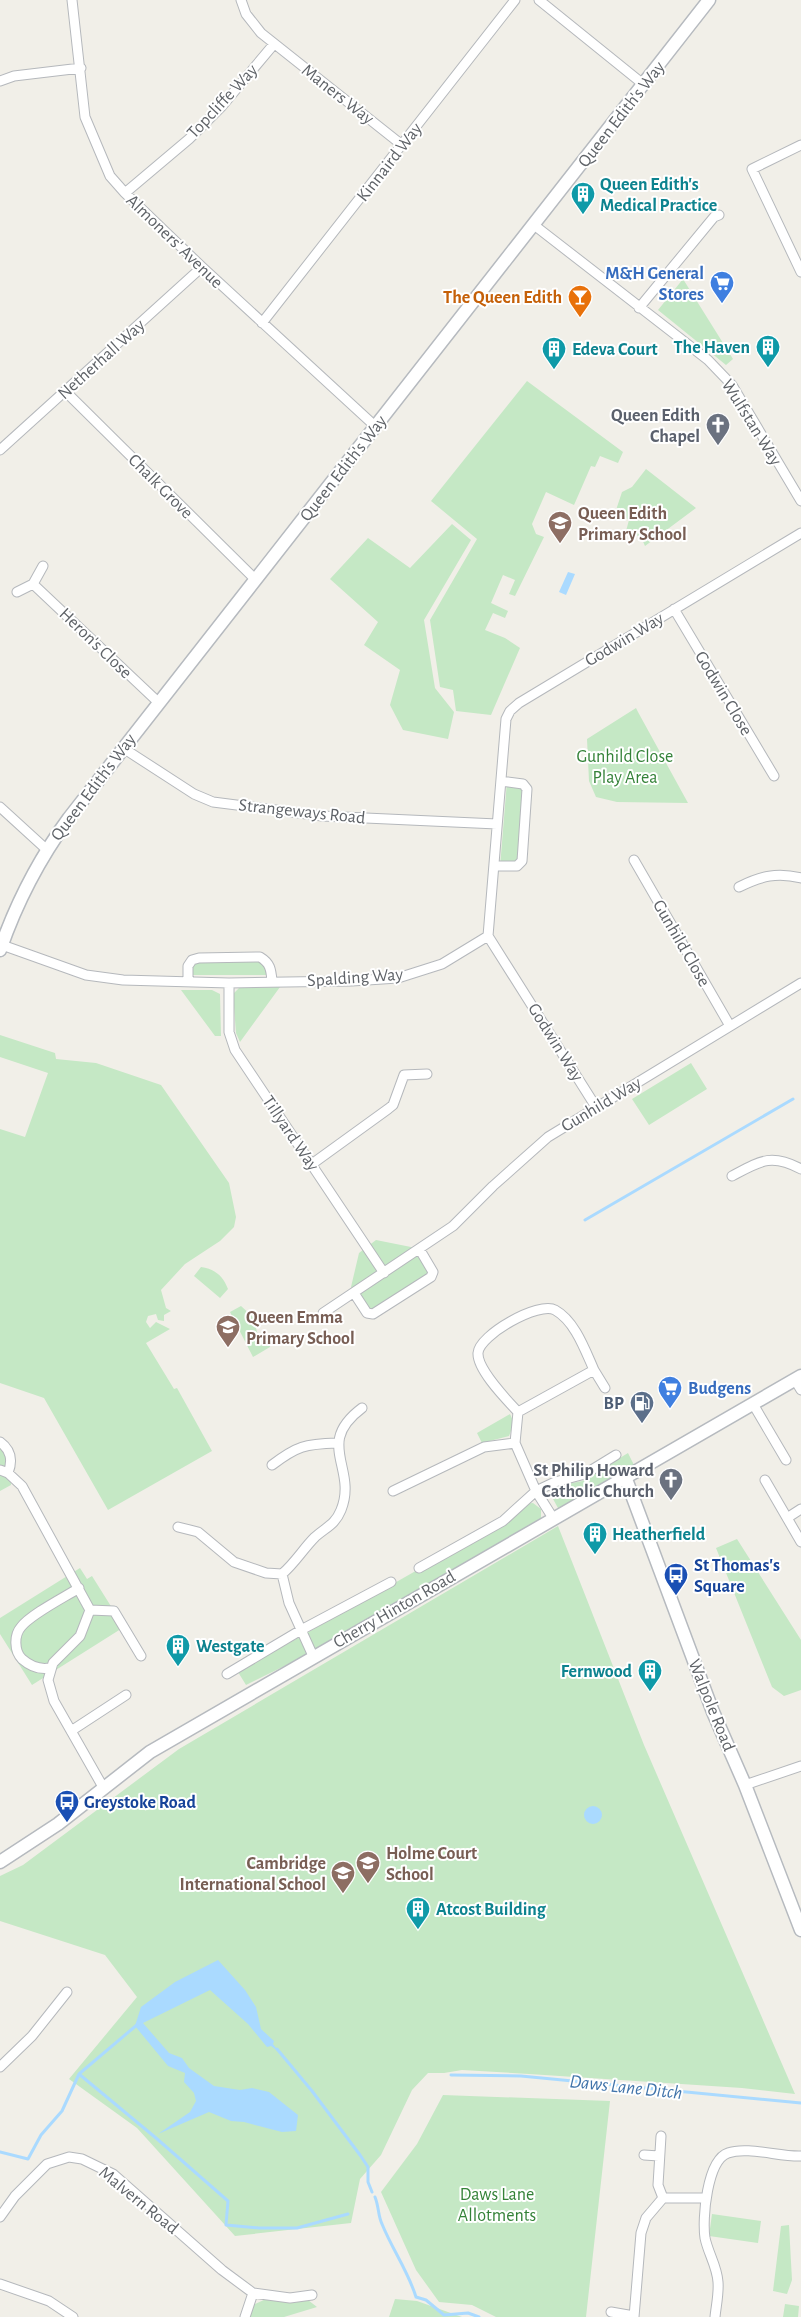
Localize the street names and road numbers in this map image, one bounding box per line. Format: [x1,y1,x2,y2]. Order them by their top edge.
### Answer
street label: Queen Edith's Way [575,58,669,171]
street label: Topcliffe Way [184,61,262,142]
street label: Maners Way [298,61,377,129]
street label: Kinnaird Way [354,120,426,205]
street label: Almoners' Avenue [123,191,226,292]
street label: Netherhall Way [55,316,149,403]
street label: Wulfstan Way [718,376,785,469]
street label: Queen Edith's Way [297,412,391,525]
street label: Chalk Grove [125,451,196,522]
street label: Heron's Close [56,605,135,683]
street label: Godwin Way [582,609,667,670]
street label: Godwin Close [691,648,755,739]
street label: Queen Edith's Way [48,730,140,844]
street label: Strangeways Road [238,796,366,828]
street label: Gunhild Close [649,897,713,990]
street label: Spalding Way [307,966,404,990]
street label: Godwin Way [524,1000,586,1085]
street label: Gunhild Way [558,1074,645,1136]
street label: Tillyard Way [259,1093,322,1175]
street label: Cherry Hinton Road [330,1568,459,1652]
street label: Walpole Road [684,1657,738,1754]
street label: Malvern Road [95,2163,181,2238]

